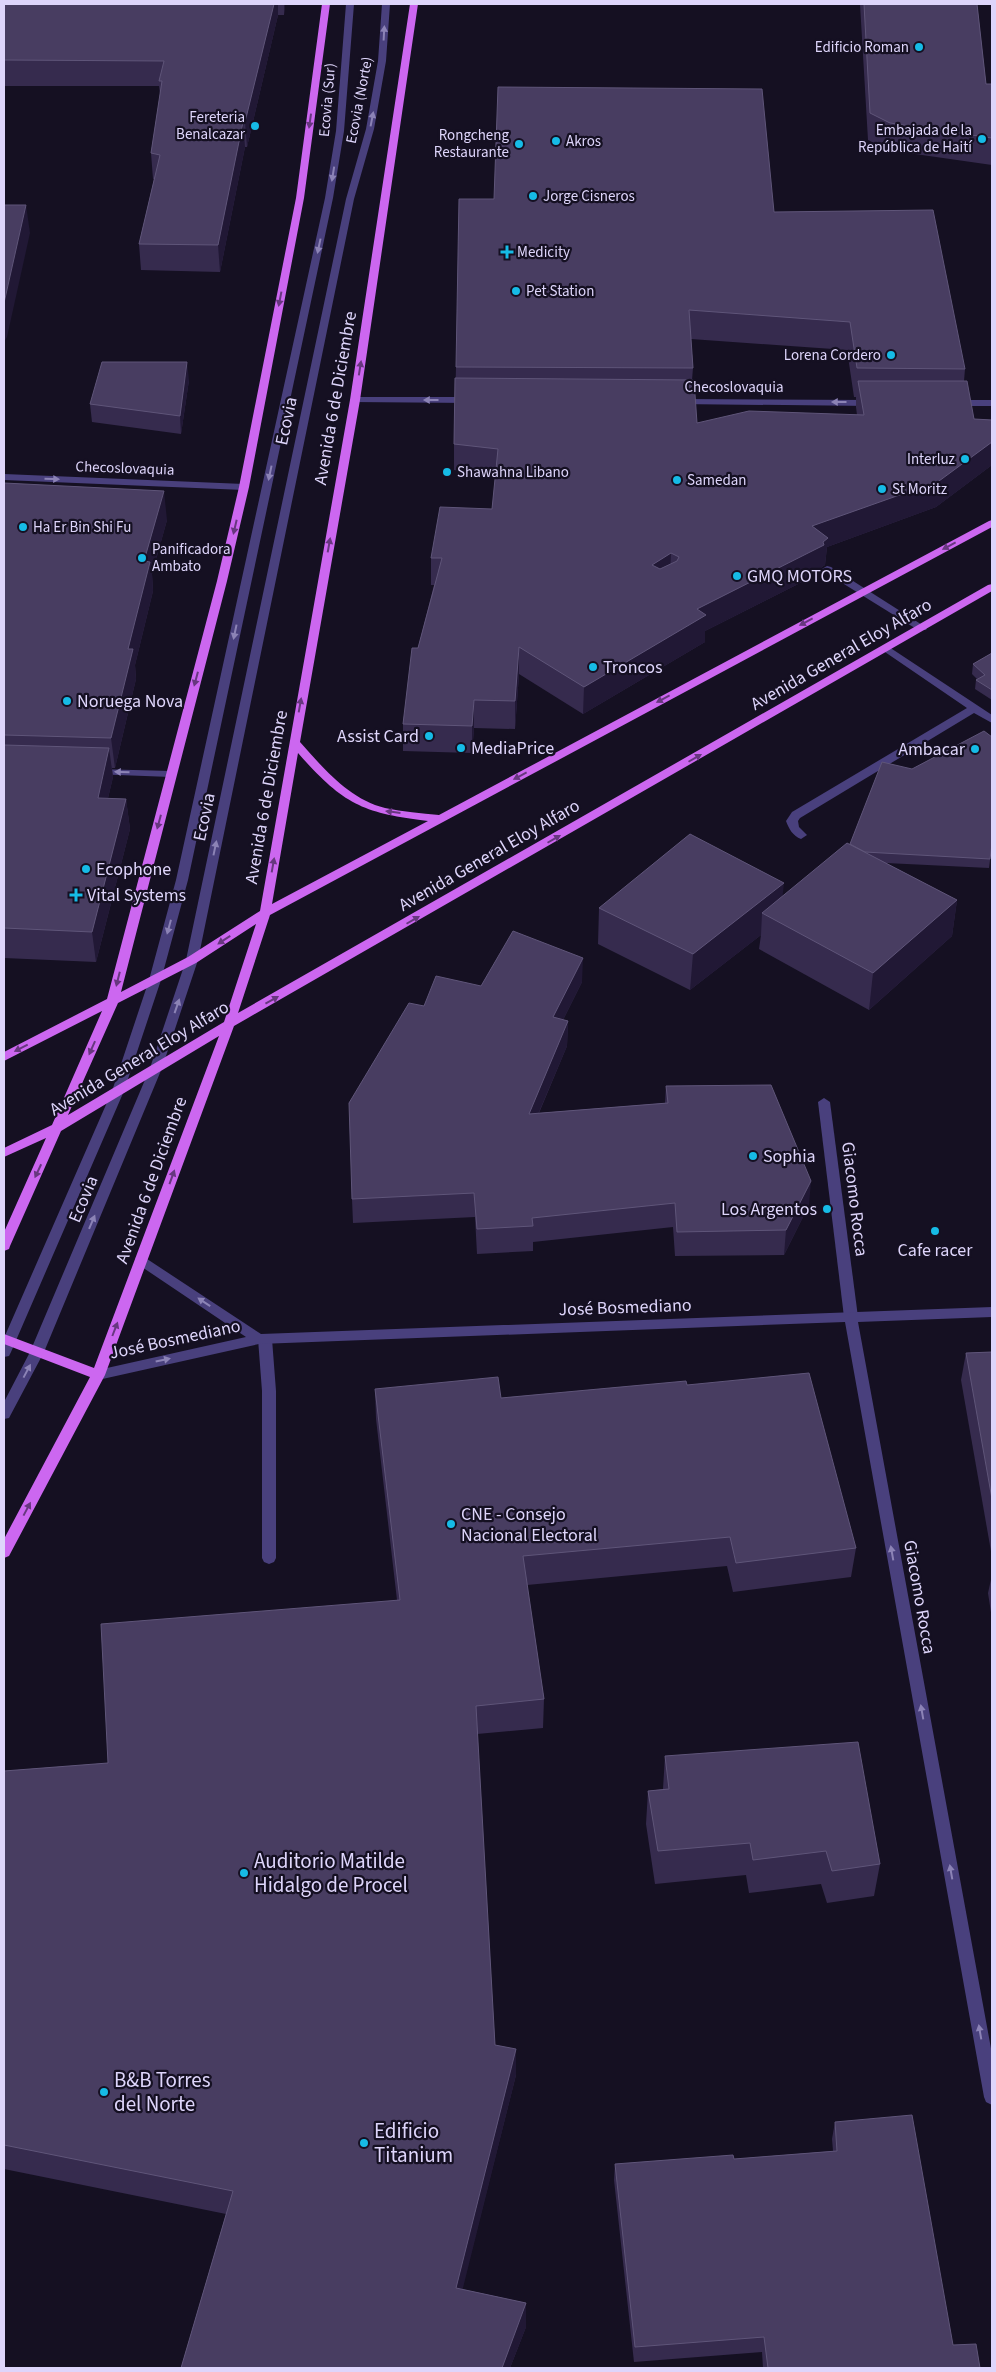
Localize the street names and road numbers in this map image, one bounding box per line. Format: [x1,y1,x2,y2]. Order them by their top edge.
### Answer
street label: Ecovia (Norte) [341,55,378,145]
street label: Ecovia (Sur) [314,62,341,138]
street label: Avenida 6 de Diciembre [308,309,363,487]
street label: Checoslovaquia [685,377,783,398]
street label: Ecovia [269,395,304,448]
street label: Checoslovaquia [75,456,175,481]
street label: Avenida General Eloy Alfaro [746,592,937,717]
street label: Avenida 6 de Diciembre [239,708,294,886]
street label: Ecovia [187,791,222,844]
street label: Avenida General Eloy Alfaro [394,793,585,918]
street label: Avenida General Eloy Alfaro [45,995,234,1122]
street label: Avenida 6 de Diciembre [110,1093,193,1267]
street label: Giacomo Rocca [835,1140,874,1258]
street label: Ecovia [62,1172,104,1227]
street label: José Bosmediano [558,1293,692,1322]
street label: José Bosmediano [107,1313,243,1366]
street label: Giacomo Rocca [897,1538,942,1656]

